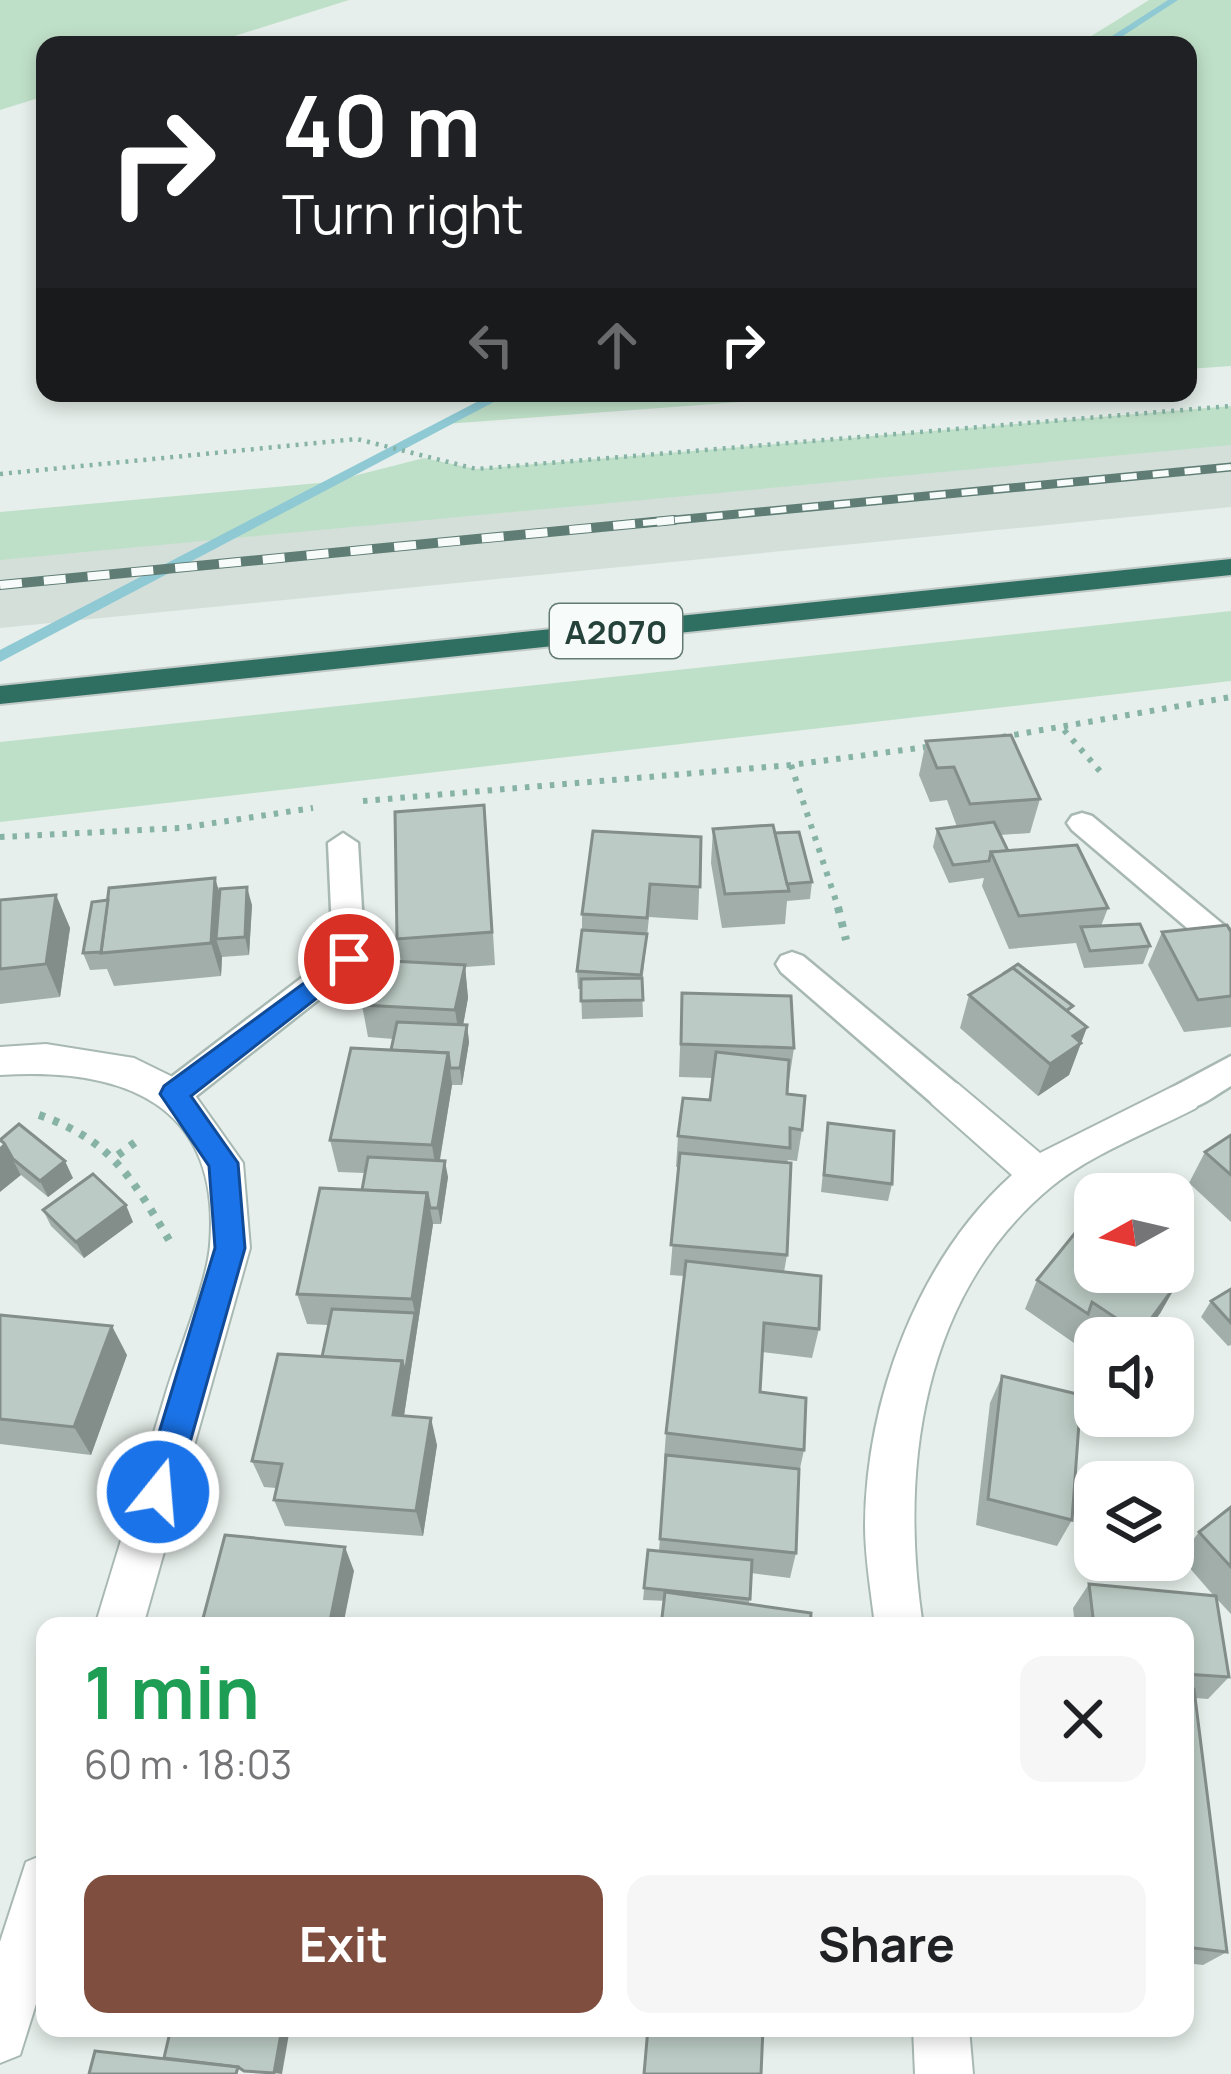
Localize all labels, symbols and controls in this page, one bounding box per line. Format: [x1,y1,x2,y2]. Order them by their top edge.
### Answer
text: 40 m [282,67,481,182]
icon: right [84,84,240,240]
text: Turn right [282,176,524,250]
icon: left [458,312,524,378]
icon: ahead [584,312,650,378]
icon: right [710,312,776,378]
road number: A2070 [550,604,682,658]
pin [298,908,400,1010]
icon: arrive [316,926,382,992]
north arrow [1074,1173,1194,1293]
map controls [1074,1173,1194,1581]
button: sound [1074,1317,1194,1437]
position arrow [95,1429,221,1555]
button: layers [1074,1461,1194,1581]
text: 1 min [84,1642,260,1741]
button: close [1020,1656,1146,1782]
text: 60 m · 18:03 [84,1737,292,1791]
button: Exit [84,1875,603,2013]
button: Share [627,1875,1146,2013]

